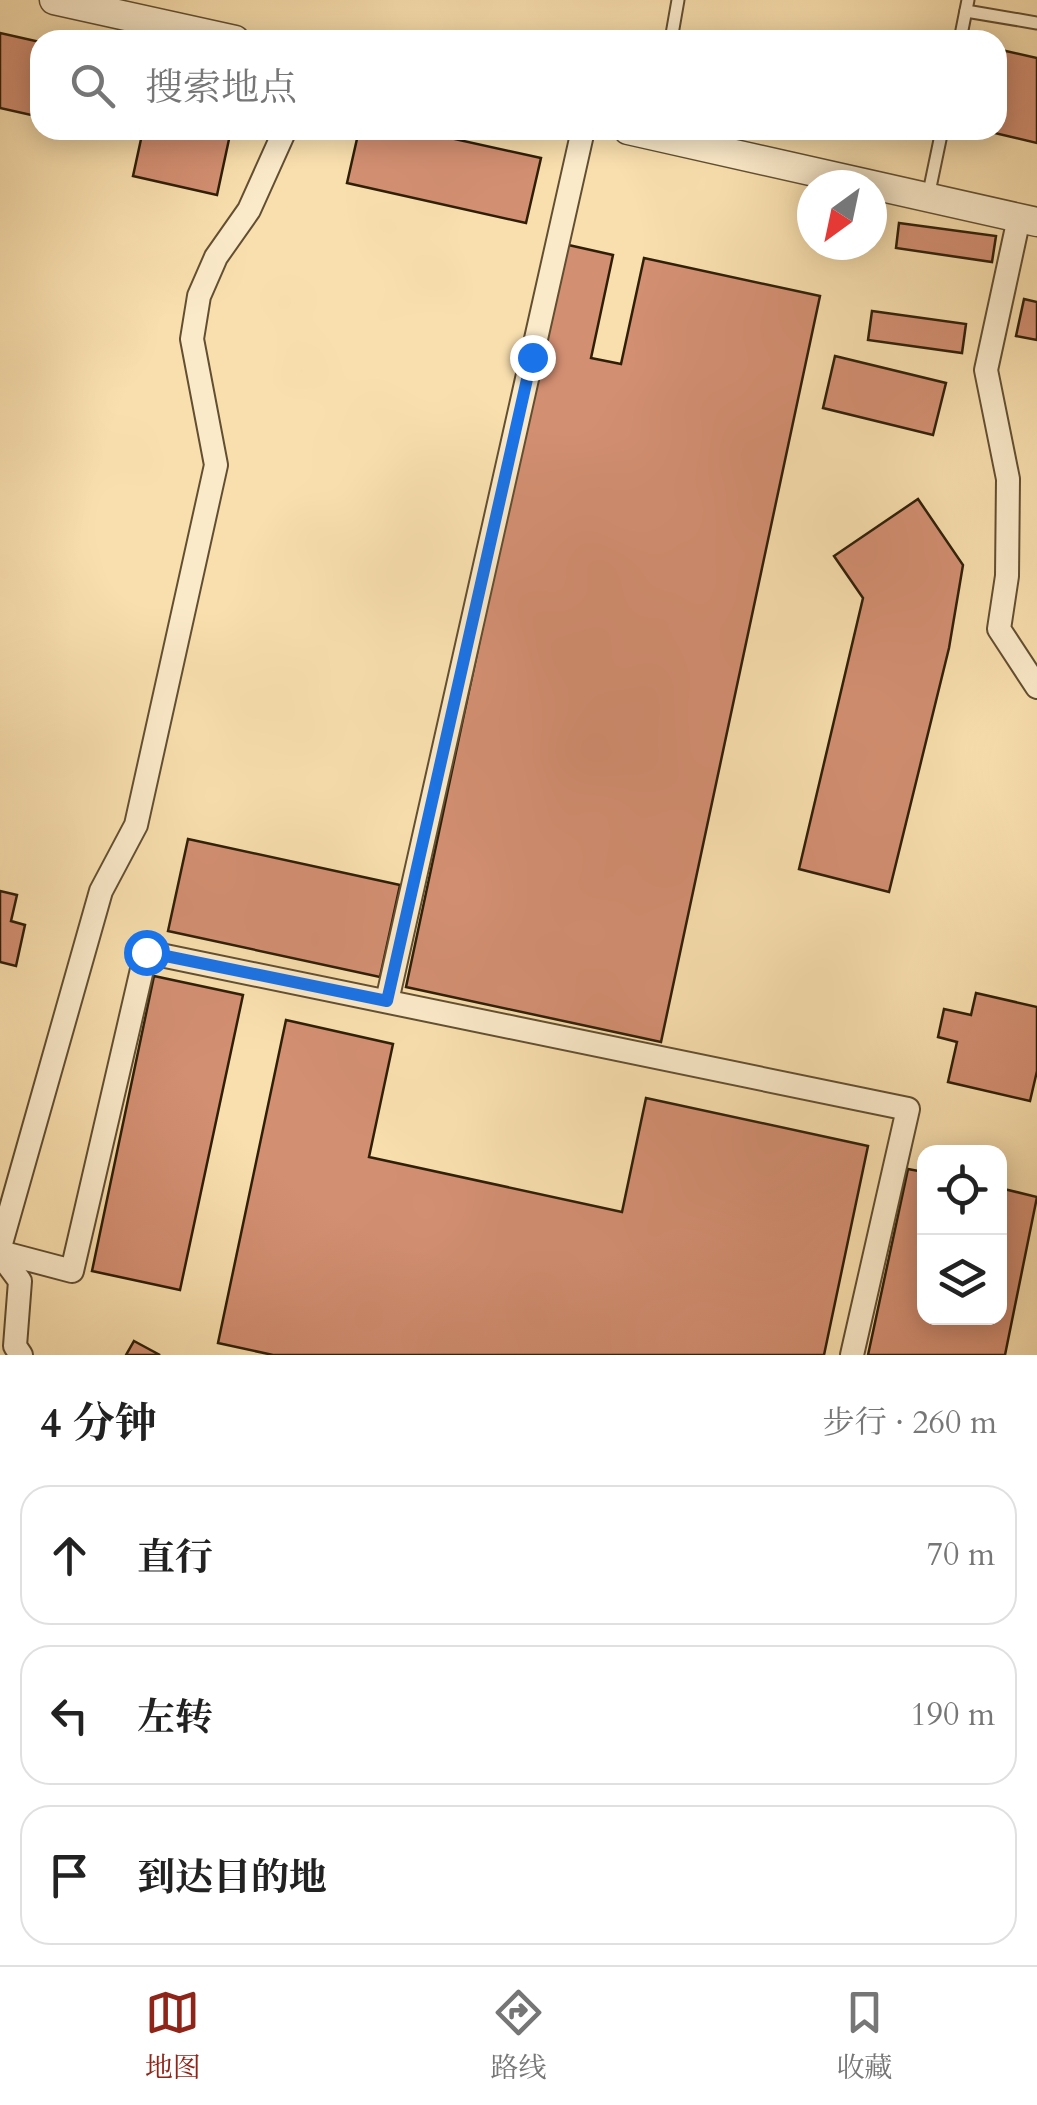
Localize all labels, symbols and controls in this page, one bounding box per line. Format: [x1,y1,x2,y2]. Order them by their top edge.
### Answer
search box [30,30,1007,140]
icon: search [65,58,120,113]
text: 搜索地点 [145,62,297,114]
north arrow [797,170,887,260]
route end [510,335,556,381]
route start [124,930,170,976]
map controls [917,1145,1007,1325]
button: locate [917,1145,1007,1235]
button: layers [917,1235,1007,1325]
text: 4 分钟 [40,1395,157,1452]
text: 步行 · 260 m [823,1401,997,1445]
icon: ahead [42,1528,97,1583]
text: 直行 [137,1532,213,1584]
text: 70 m [927,1533,995,1577]
icon: left [42,1688,97,1743]
text: 左转 [137,1692,213,1744]
text: 190 m [910,1693,995,1737]
icon: arrive [42,1848,97,1903]
text: 到达目的地 [137,1852,327,1904]
tab: 地图 [145,1985,201,2087]
tab: 路线 [490,1985,546,2087]
tab: 收藏 [836,1985,892,2087]

